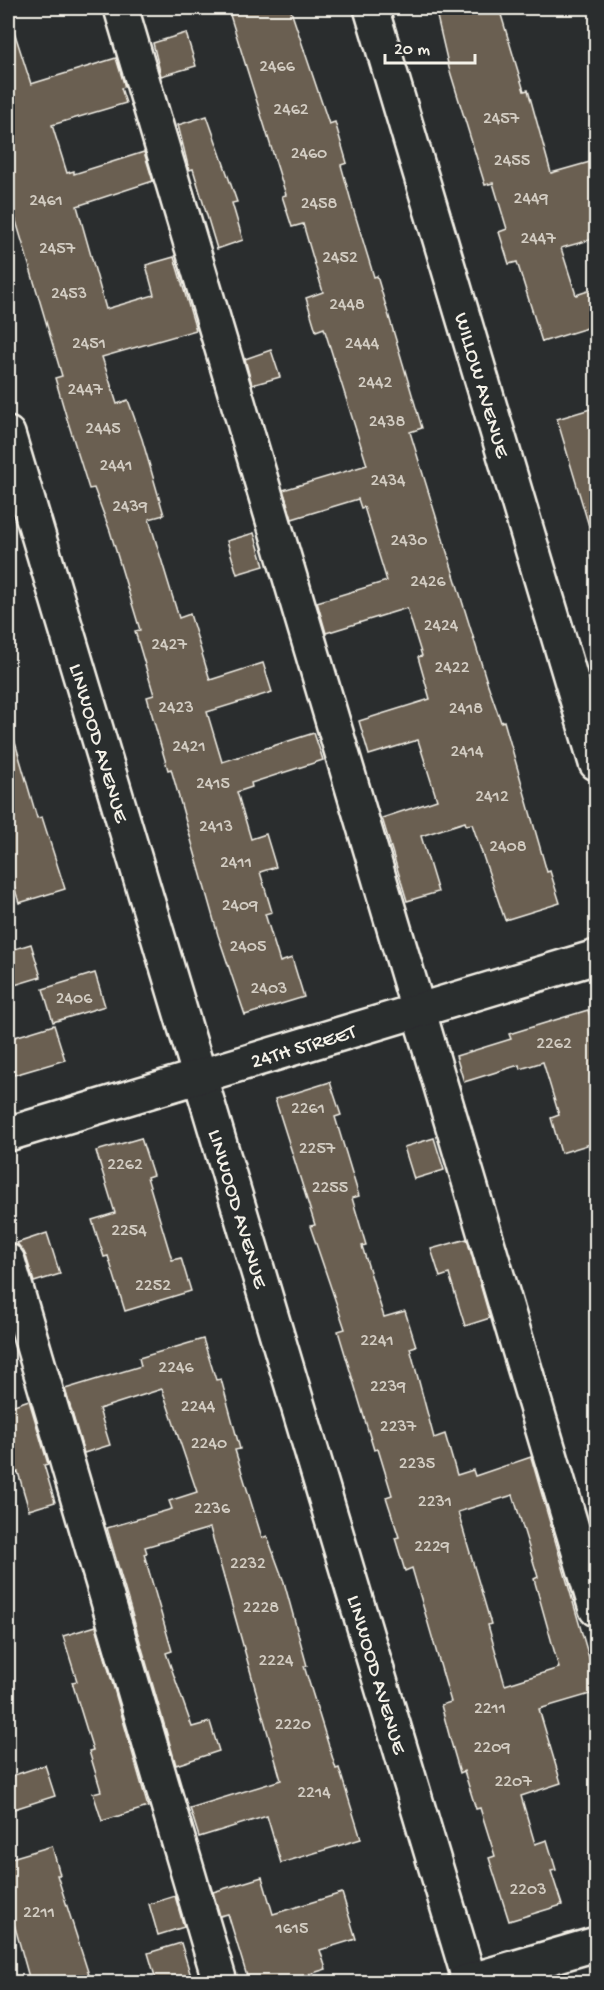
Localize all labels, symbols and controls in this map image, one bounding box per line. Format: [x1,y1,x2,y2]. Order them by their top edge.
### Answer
scale bar [385,27,475,65]
text: 20 m [394,40,430,61]
house number: 2466 [259,57,296,78]
house number: 2462 [273,100,309,121]
house number: 2457 [483,109,520,130]
house number: 2460 [291,144,327,165]
house number: 2455 [494,151,530,172]
house number: 2449 [514,189,548,210]
house number: 2461 [29,191,63,212]
house number: 2458 [301,194,337,215]
house number: 2447 [520,229,556,250]
house number: 2457 [39,239,76,260]
house number: 2452 [322,248,358,269]
house number: 2453 [51,284,87,305]
house number: 2448 [329,295,365,316]
street label: WILLOW AVENUE [446,310,514,462]
house number: 2451 [72,334,106,355]
house number: 2444 [345,334,380,355]
house number: 2442 [358,373,393,394]
house number: 2447 [67,380,103,401]
house number: 2438 [369,412,405,433]
house number: 2445 [85,419,121,440]
house number: 2441 [99,456,133,477]
house number: 2434 [370,471,406,492]
house number: 2439 [112,497,148,518]
house number: 2430 [391,531,427,552]
house number: 2426 [410,572,447,593]
house number: 2424 [424,616,459,637]
house number: 2427 [151,635,187,656]
house number: 2422 [435,658,470,679]
street label: LINWOOD AVENUE [61,661,132,827]
house number: 2423 [158,698,194,719]
house number: 2418 [449,699,483,720]
house number: 2421 [172,737,206,758]
house number: 2414 [450,742,484,763]
house number: 2415 [196,774,230,795]
house number: 2412 [475,787,509,808]
house number: 2413 [199,817,233,838]
house number: 2408 [489,837,527,858]
house number: 2411 [220,853,252,874]
house number: 2409 [222,896,258,917]
house number: 2405 [229,937,267,958]
house number: 2403 [251,979,287,1000]
house number: 2406 [56,989,93,1010]
street label: 24TH STREET [248,1021,360,1076]
house number: 2262 [536,1034,572,1055]
house number: 2261 [291,1099,325,1120]
street label: LINWOOD AVENUE [200,1127,271,1292]
house number: 2257 [299,1139,336,1160]
house number: 2262 [107,1155,143,1176]
house number: 2255 [312,1178,348,1199]
house number: 2254 [111,1221,147,1242]
house number: 2252 [135,1276,171,1297]
house number: 2241 [360,1331,394,1352]
house number: 2246 [158,1358,195,1379]
house number: 2239 [370,1377,406,1398]
house number: 2244 [181,1397,216,1418]
house number: 2237 [380,1417,417,1438]
house number: 2240 [191,1434,227,1455]
house number: 2235 [399,1454,435,1475]
house number: 2231 [418,1492,452,1513]
house number: 2236 [194,1499,231,1520]
house number: 2229 [414,1537,450,1558]
house number: 2232 [230,1554,266,1575]
street label: LINWOOD AVENUE [339,1593,410,1758]
house number: 2228 [243,1598,279,1619]
house number: 2224 [259,1651,294,1672]
house number: 2211 [474,1699,506,1720]
house number: 2220 [275,1715,311,1736]
house number: 2209 [474,1738,510,1759]
house number: 2207 [494,1772,532,1793]
house number: 2214 [297,1783,331,1804]
house number: 2203 [509,1880,547,1901]
house number: 2211 [23,1903,55,1924]
house number: 1615 [274,1919,309,1940]

